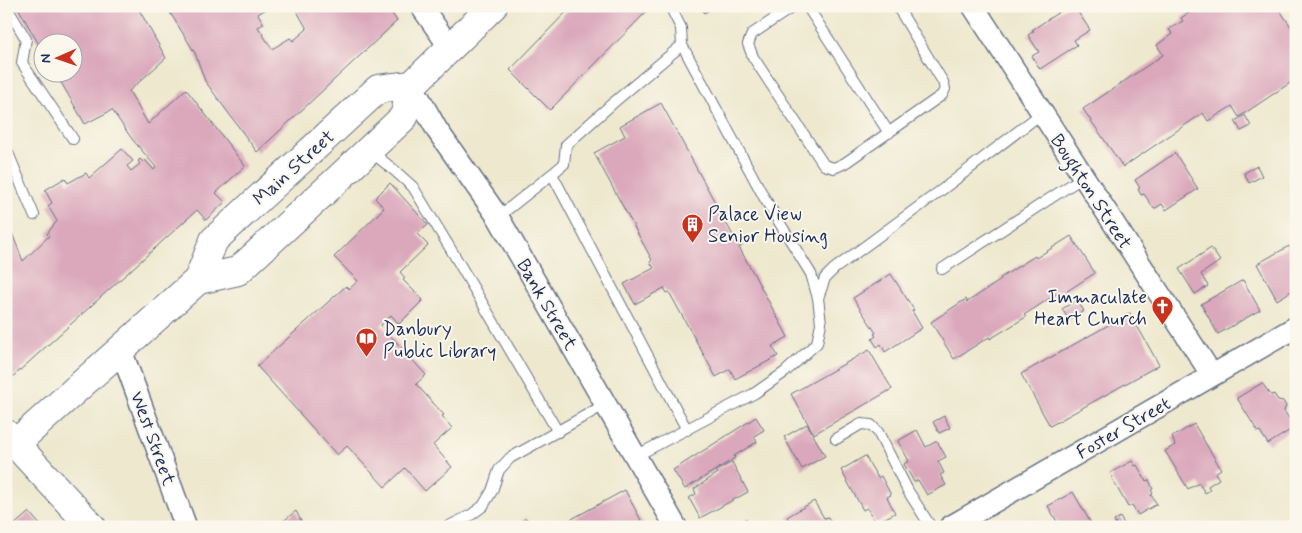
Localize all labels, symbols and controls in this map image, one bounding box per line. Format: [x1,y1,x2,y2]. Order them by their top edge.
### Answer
north arrow [32,32,82,82]
text: N [37,53,55,63]
street label: Main Street [248,125,340,212]
street label: Boughton Street [1042,129,1137,256]
place label: Palace View Senior Housing [708,202,828,250]
building icon: Palace View Senior Housing [680,212,704,243]
street label: Bank Street [511,255,583,355]
place label: Immaculate Heart Church [1034,285,1147,332]
church icon: Immaculate Heart Church [1151,295,1175,326]
place label: Danbury Public Library [383,317,496,364]
library icon: Danbury Public Library [355,327,379,358]
street label: West Street [124,388,181,489]
street label: Foster Street [1072,391,1175,465]

